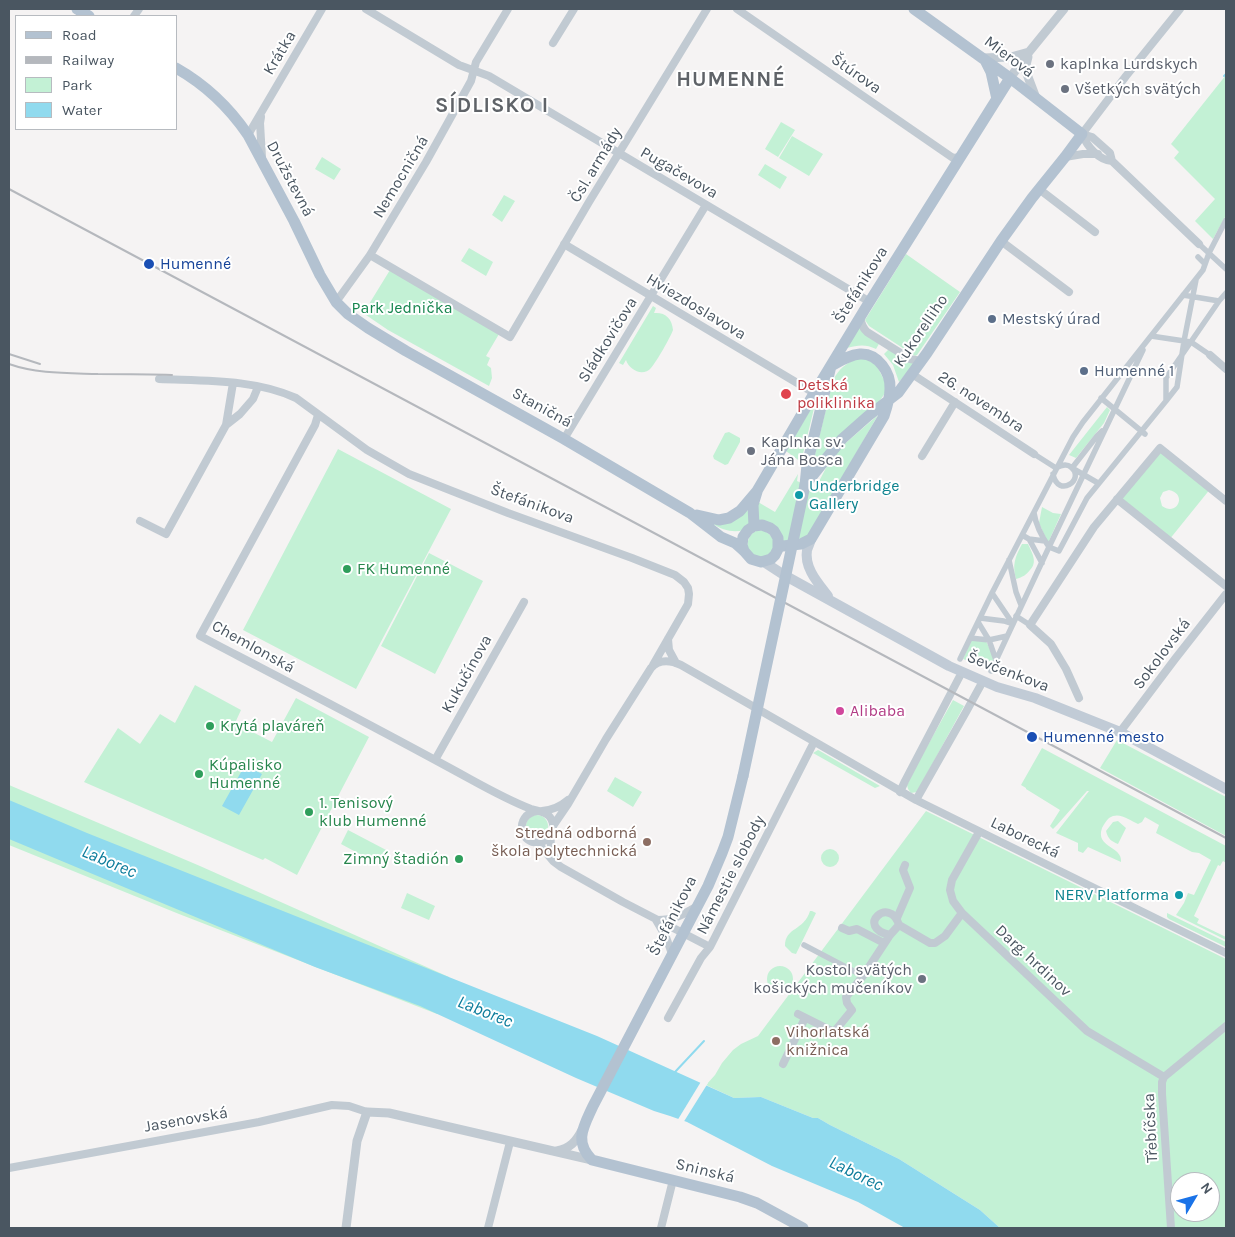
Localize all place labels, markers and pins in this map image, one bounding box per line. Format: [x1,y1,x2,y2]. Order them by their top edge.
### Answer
place label: kaplnka Lurdskych [1060,54,1198,74]
marker: kaplnka Lurdskych [1044,58,1056,70]
place label: Všetkých svätých [1075,79,1201,99]
marker: Všetkých svätých [1059,83,1071,95]
place label: Humenné [160,254,231,274]
marker: Humenné [142,257,156,271]
place label: Mestský úrad [1002,309,1101,329]
marker: Mestský úrad [986,313,998,325]
place label: Humenné 1 [1094,361,1174,381]
marker: Humenné 1 [1078,365,1090,377]
place label: Detská poliklinika [797,375,875,413]
marker: Detská poliklinika [779,387,793,401]
place label: Kaplnka sv. Jána Bosca [761,432,844,470]
marker: Kaplnka sv. Jána Bosca [745,445,757,457]
place label: Underbridge Gallery [809,476,899,514]
marker: Underbridge Gallery [793,489,805,501]
place label: FK Humenné [357,559,450,579]
marker: FK Humenné [341,563,353,575]
place label: Alibaba [850,701,905,721]
marker: Alibaba [834,705,846,717]
place label: Krytá plaváreň [220,716,325,736]
marker: Krytá plaváreň [204,720,216,732]
place label: Humenné mesto [1043,727,1164,747]
marker: Humenné mesto [1025,730,1039,744]
place label: Kúpalisko Humenné [209,755,282,793]
marker: Kúpalisko Humenné [193,768,205,780]
place label: 1. Tenisový klub Humenné [319,793,427,831]
marker: 1. Tenisový klub Humenné [303,806,315,818]
place label: Stredná odborná škola polytechnická [491,823,637,861]
marker: Stredná odborná škola polytechnická [641,836,653,848]
place label: Zimný štadión [343,849,449,869]
marker: Zimný štadión [453,853,465,865]
place label: NERV Platforma [1055,885,1169,905]
marker: NERV Platforma [1173,889,1185,901]
place label: Kostol svätých košických mučeníkov [753,960,912,998]
marker: Kostol svätých košických mučeníkov [916,973,928,985]
place label: Vihorlatská knižnica [786,1022,869,1060]
marker: Vihorlatská knižnica [770,1035,782,1047]

